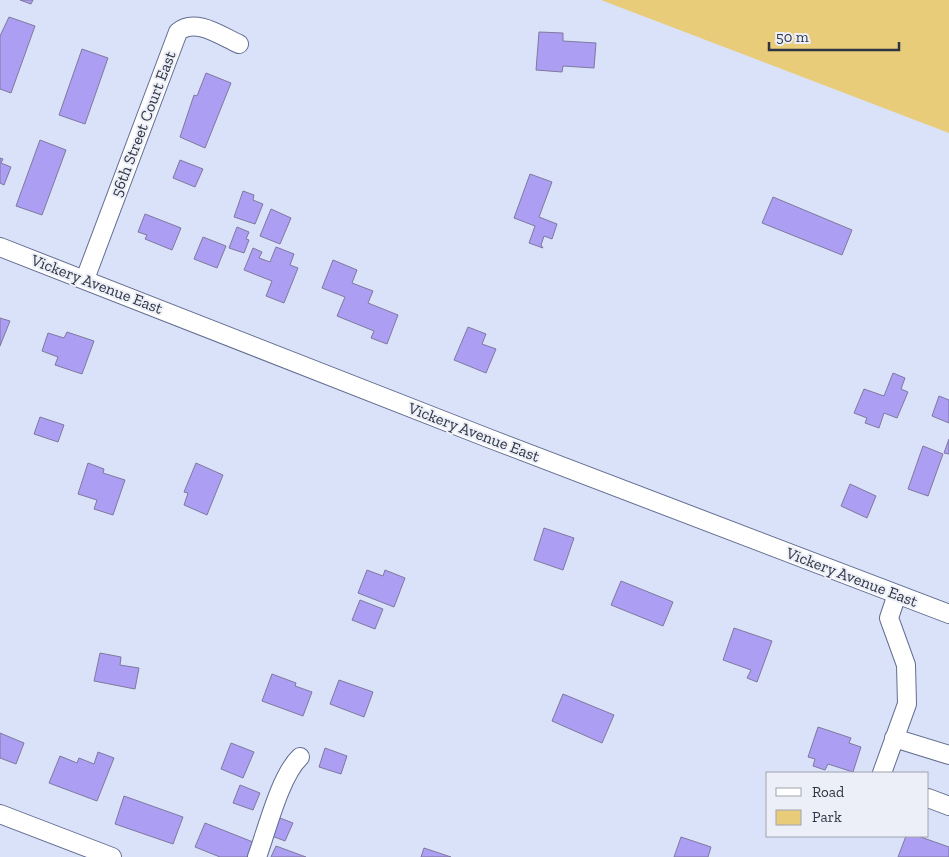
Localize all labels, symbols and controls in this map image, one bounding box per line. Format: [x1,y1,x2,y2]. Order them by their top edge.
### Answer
scale bar [769,20,899,52]
text: 50 m [776,28,809,46]
street label: 56th Street Court East [106,48,180,200]
street label: Vickery Avenue East [28,250,166,318]
street label: Vickery Avenue East [405,398,543,466]
street label: Vickery Avenue East [783,543,921,611]
legend [766,772,929,837]
text: Road [812,783,845,801]
text: Park [812,808,842,826]

